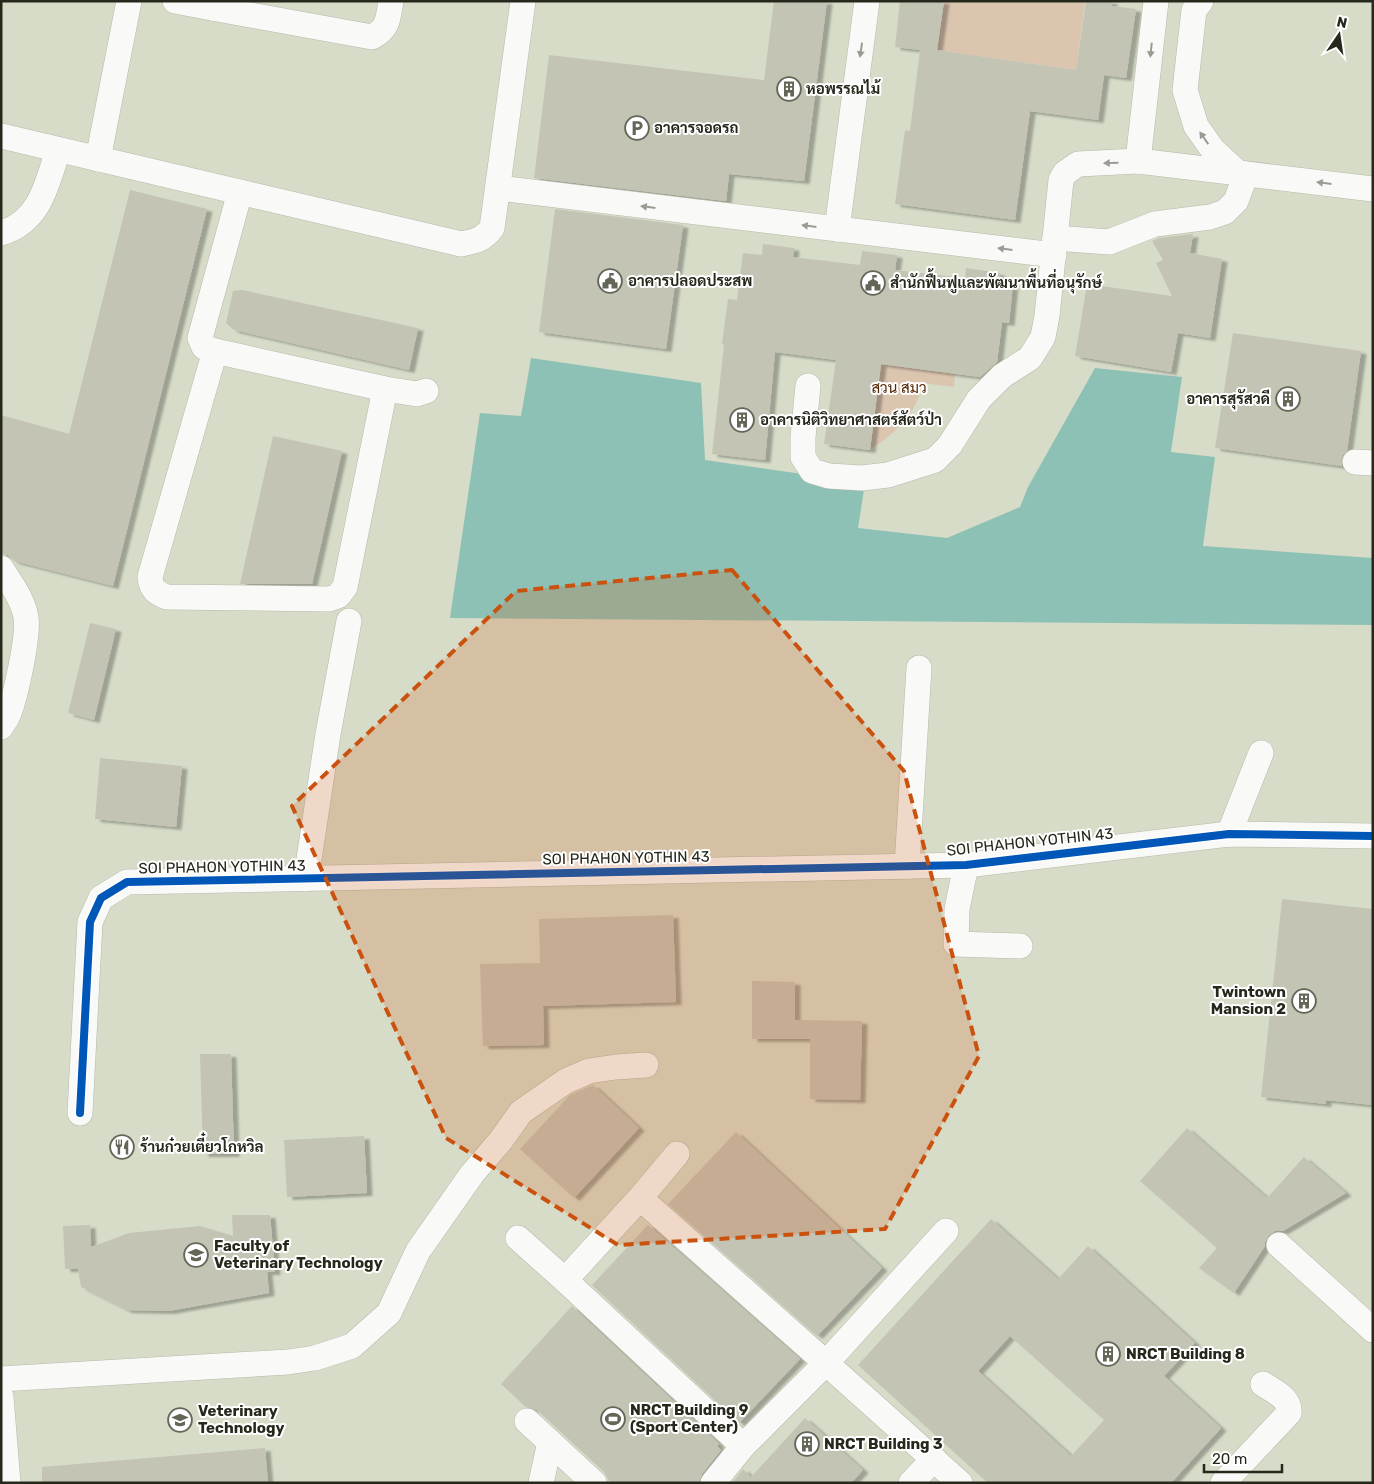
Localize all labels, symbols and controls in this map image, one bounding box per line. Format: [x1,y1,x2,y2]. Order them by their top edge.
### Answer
north arrow [1314,10,1364,60]
text: N [1335,13,1349,32]
one-way arrow [857,42,865,58]
one-way arrow [1147,42,1155,58]
building icon: หอพรรณไม้ [776,76,802,102]
place label: หอพรรณไม้ [806,79,881,98]
parking icon: อาคารจอดรถ [624,115,650,141]
place label: อาคารจอดรถ [654,119,738,137]
one-way arrow [1199,131,1209,145]
one-way arrow [1102,159,1118,167]
one-way arrow [1316,179,1332,187]
one-way arrow [639,203,655,211]
one-way arrow [801,222,817,230]
one-way arrow [997,245,1013,253]
public building icon: อาคารปลอดประสพ [597,268,623,294]
place label: สำนักฟื้นฟูและพัฒนาพื้นที่อนุรักษ์ [890,268,1103,294]
public building icon: สำนักฟื้นฟูและพัฒนาพื้นที่อนุรักษ์ [860,270,886,296]
place label: อาคารปลอดประสพ [628,272,752,290]
park label: สวน สมว [871,379,927,397]
building icon: อาคารสุรัสวดี [1275,386,1301,412]
place label: อาคารสุรัสวดี [1186,389,1270,410]
building icon: อาคารนิติวิทยาศาสตร์สัตว์ป่า [729,407,755,433]
place label: อาคารนิติวิทยาศาสตร์สัตว์ป่า [760,410,942,429]
street label: SOI PHAHON YOTHIN 43 [946,824,1114,860]
street label: SOI PHAHON YOTHIN 43 [542,848,710,868]
street label: SOI PHAHON YOTHIN 43 [138,857,306,877]
place label: Twintown Mansion 2 [1211,983,1286,1018]
building icon: Twintown Mansion 2 [1291,988,1317,1014]
place label: ร้านก๋วยเตี๋ยวโกหวิล [140,1132,264,1156]
restaurant icon: ร้านก๋วยเตี๋ยวโกหวิล [109,1134,135,1160]
place label: Faculty of Veterinary Technology [214,1237,383,1272]
school or university icon: Faculty of Veterinary Technology [183,1242,209,1268]
building icon: NRCT Building 8 [1095,1341,1121,1367]
place label: NRCT Building 8 [1126,1345,1245,1363]
place label: NRCT Building 9 (Sport Center) [630,1401,749,1436]
place label: Veterinary Technology [198,1402,284,1437]
sports icon: NRCT Building 9 (Sport Center) [600,1406,626,1432]
school or university icon: Veterinary Technology [167,1407,193,1433]
building icon: NRCT Building 3 [794,1431,820,1457]
place label: NRCT Building 3 [824,1435,943,1453]
scale bar [1204,1442,1282,1474]
text: 20 m [1212,1450,1247,1468]

